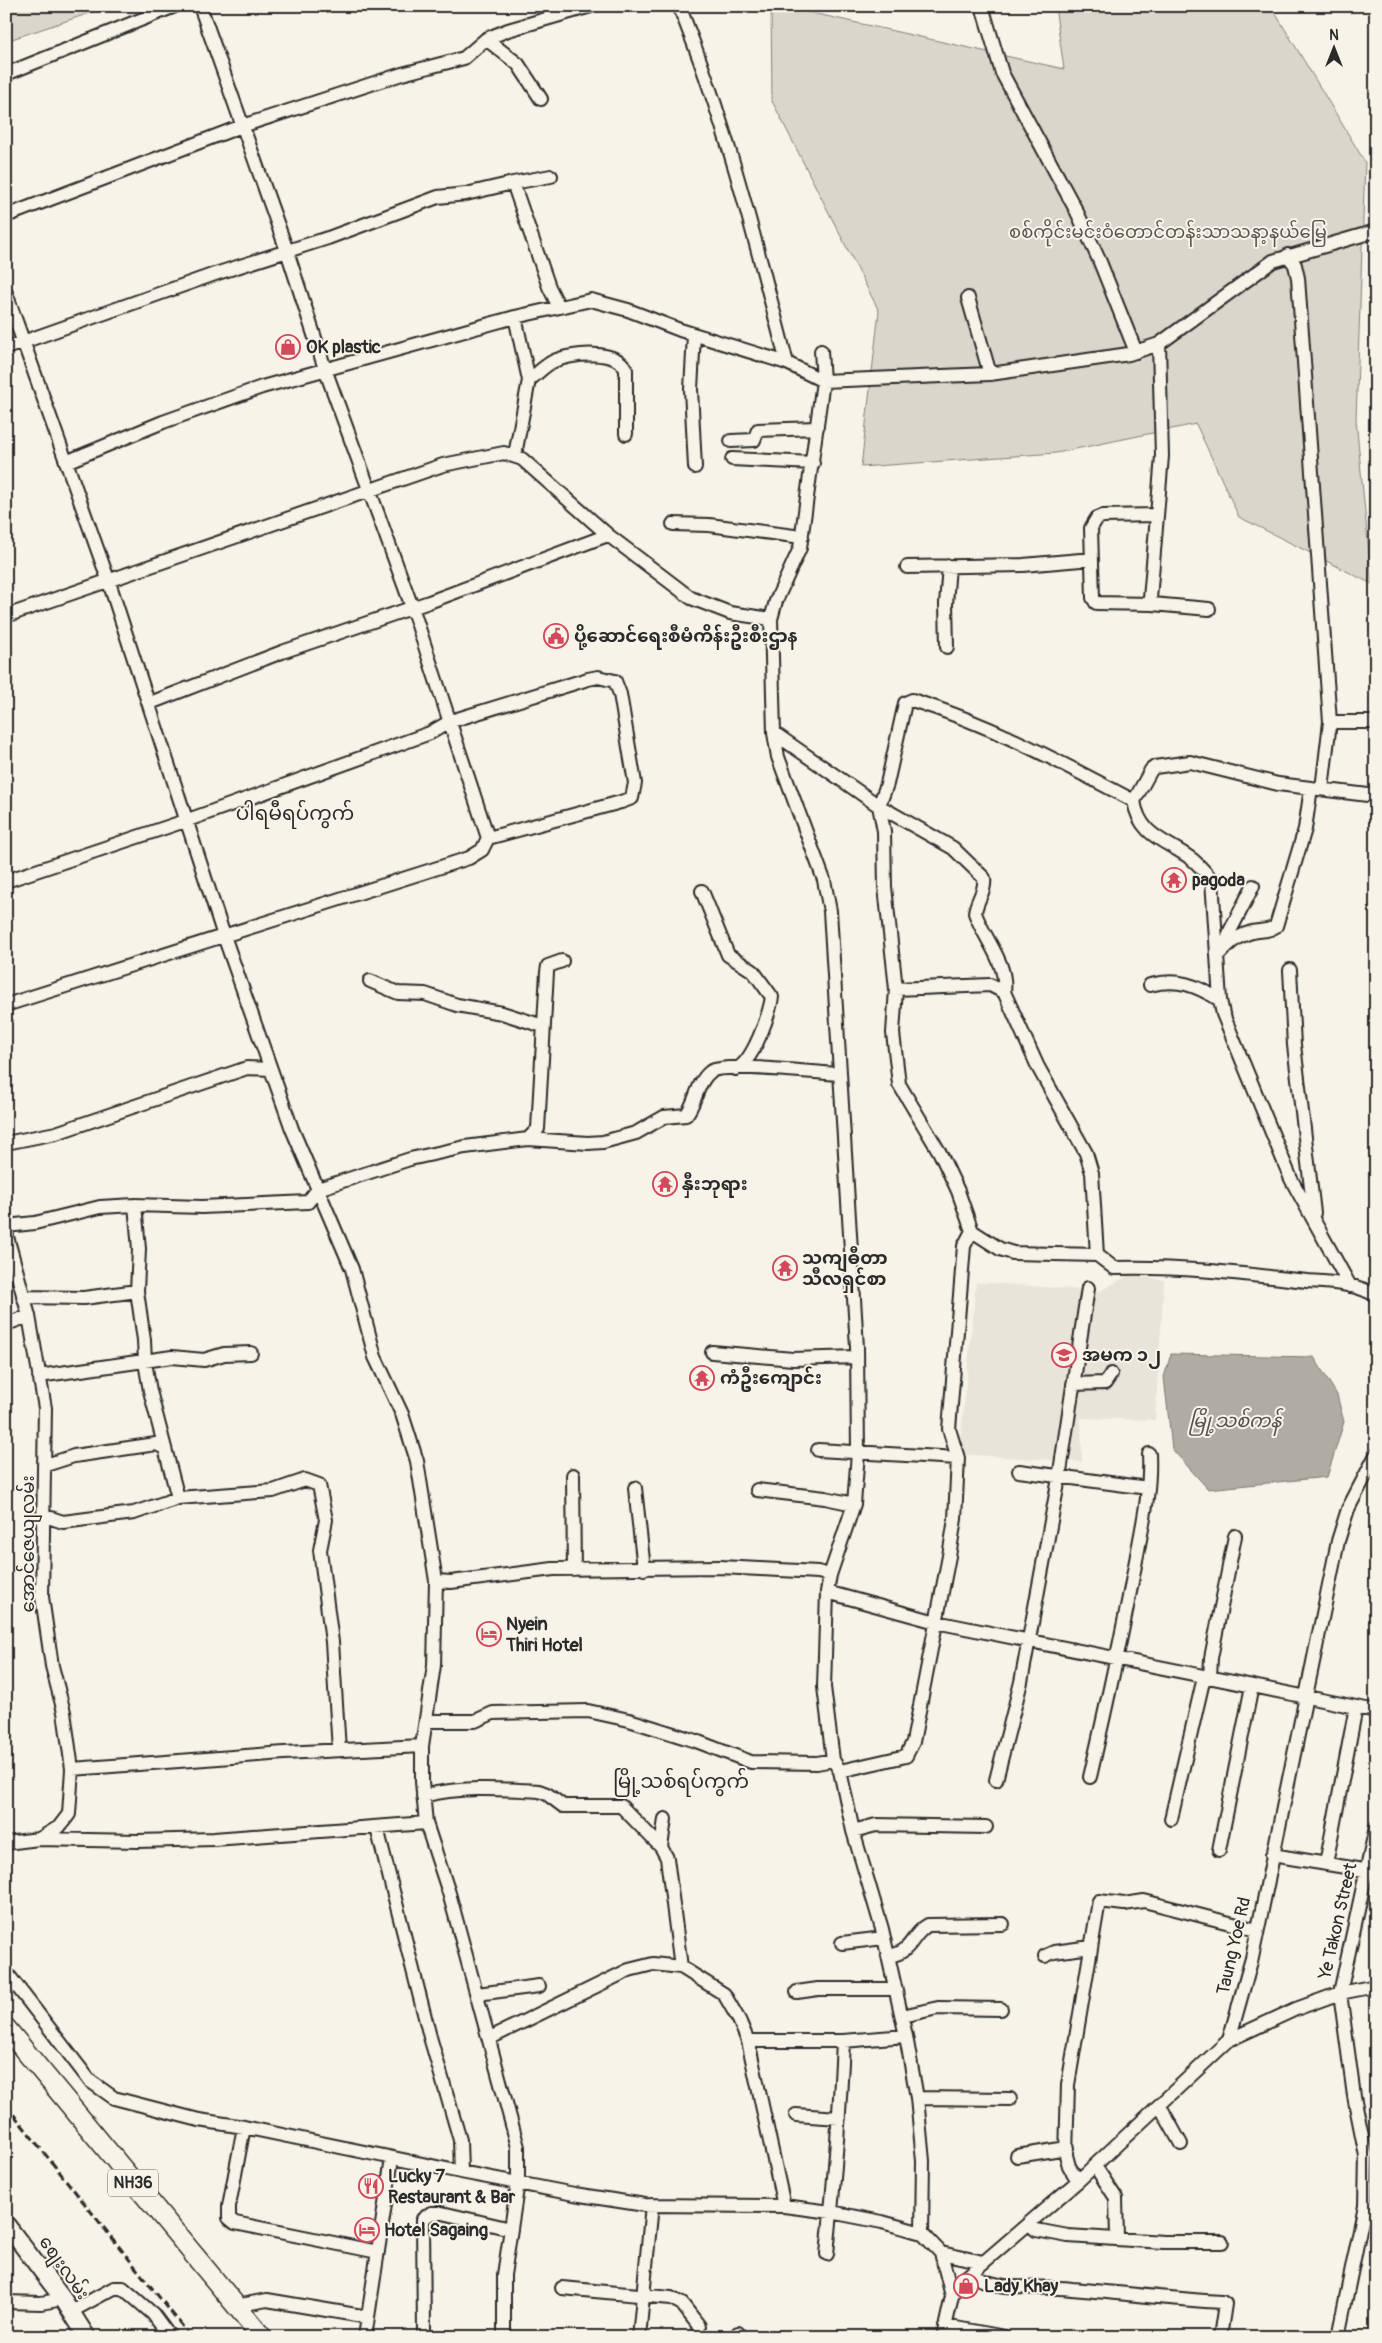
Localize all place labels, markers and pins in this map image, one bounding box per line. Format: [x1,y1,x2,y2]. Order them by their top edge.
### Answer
shop icon: OK plastic [275,334,301,360]
place label: OK plastic [306,336,381,359]
public building icon: ပို့ဆောင်ရေးစီမံကိန်းဦးစီးဌာန [543,623,569,649]
place label: ပို့ဆောင်ရေးစီမံကိန်းဦးစီးဌာန [574,624,798,650]
temple icon: pagoda [1161,867,1187,893]
place label: pagoda [1192,869,1245,892]
temple icon: နှီးဘုရား [652,1171,678,1197]
place label: နှီးဘုရား [682,1172,748,1198]
place label: သကျဓီတာ သီလရှင်စာ [802,1246,887,1293]
temple icon: သကျဓီတာ သီလရှင်စာ [772,1255,798,1281]
school or university icon: အမက ၁၂ [1051,1342,1077,1368]
place label: အမက ၁၂ [1082,1344,1161,1369]
temple icon: ကံဦးကျောင်း [689,1365,715,1391]
place label: ကံဦးကျောင်း [720,1366,822,1393]
place label: Nyein Thiri Hotel [505,1613,583,1657]
hotel icon: Nyein Thiri Hotel [476,1621,502,1647]
place label: Lucky 7 Restaurant & Bar [388,2165,516,2209]
restaurant icon: Lucky 7 Restaurant & Bar [358,2173,384,2199]
hotel icon: Hotel Sagaing [354,2217,380,2243]
place label: Hotel Sagaing [384,2219,488,2242]
shop icon: Lady Khay [953,2273,979,2299]
place label: Lady Khay [984,2275,1059,2298]

